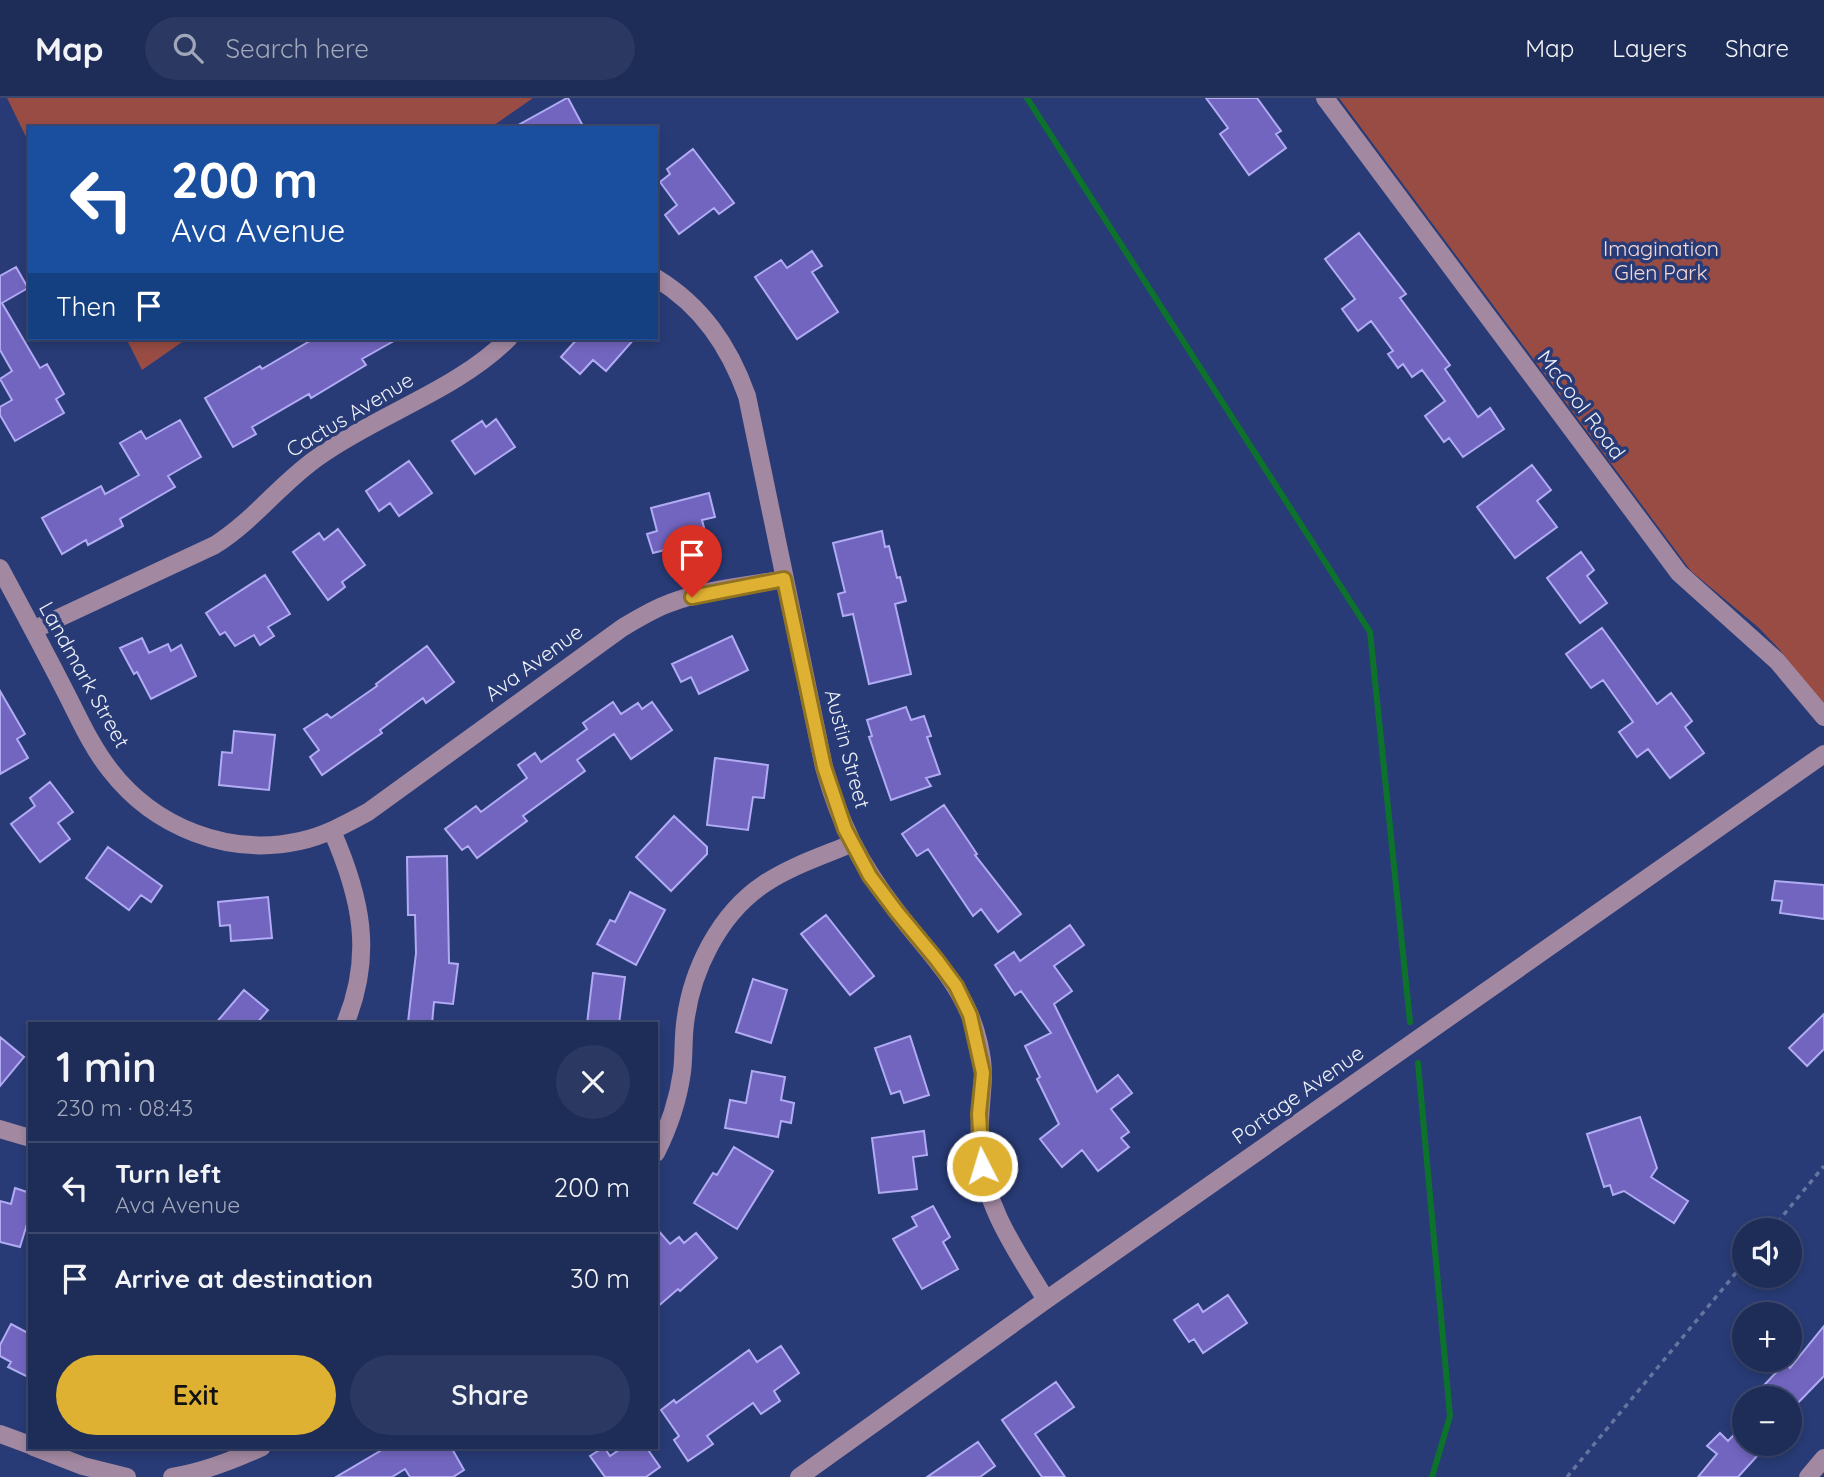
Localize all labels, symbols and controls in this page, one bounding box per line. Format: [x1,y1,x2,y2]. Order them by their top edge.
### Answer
search box [145,17,635,80]
text: Map [35,28,103,69]
icon: search [169,29,207,67]
text: Search here [225,32,369,65]
text: Map [1525,33,1574,63]
text: Layers [1612,33,1687,63]
text: Share [1725,33,1789,63]
text: 200 m [171,149,318,210]
icon: left [56,154,147,245]
text: Ava Avenue [171,210,345,250]
park label: Imagination Glen Park [1603,235,1719,285]
icon: arrive [130,287,168,325]
text: Then [56,290,116,323]
street label: McCool Road [1532,345,1631,464]
street label: Cactus Avenue [281,366,418,462]
pin [662,525,722,597]
icon: arrive [673,536,711,574]
street label: Landmark Street [34,597,136,752]
street label: Ava Avenue [480,618,587,706]
street label: Austin Street [820,686,876,811]
street label: Portage Avenue [1226,1039,1368,1149]
text: 1 min [56,1040,157,1093]
button: close [556,1045,630,1119]
text: 230 m · 08:43 [56,1093,193,1122]
position arrow [945,1129,1019,1203]
text: Turn left [115,1157,222,1190]
icon: left [56,1169,94,1207]
text: 200 m [554,1171,630,1204]
text: Ava Avenue [115,1190,240,1219]
map controls [1732,1218,1802,1456]
button: sound [1732,1218,1802,1288]
icon: arrive [56,1260,94,1298]
text: Arrive at destination [115,1262,373,1295]
text: 30 m [570,1262,630,1295]
button: + [1732,1302,1802,1372]
button: Exit [56,1355,336,1435]
button: Share [350,1355,630,1435]
button: − [1732,1386,1802,1456]

